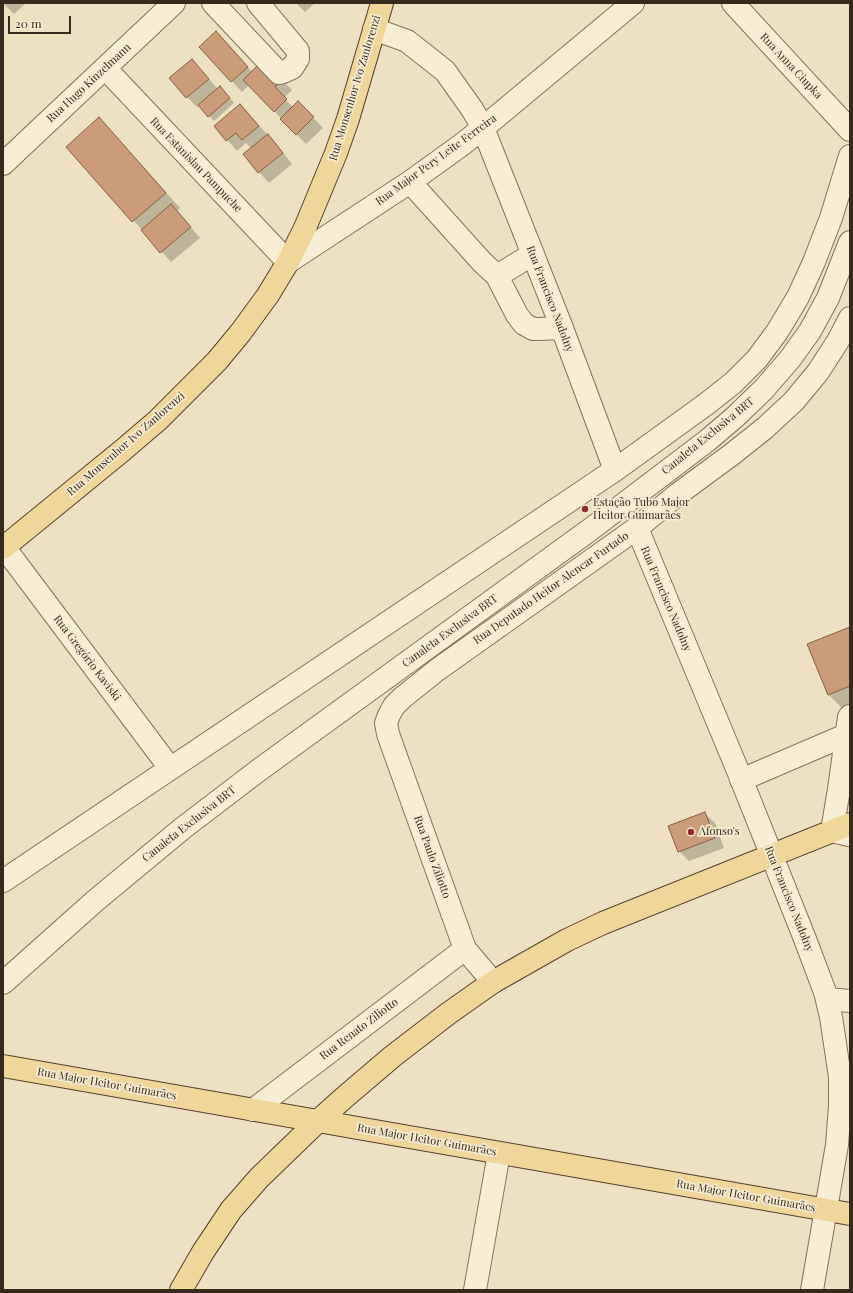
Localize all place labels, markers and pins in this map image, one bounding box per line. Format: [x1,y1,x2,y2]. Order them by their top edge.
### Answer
place label: Estação Tubo Major Heitor Guimarães [593,496,690,522]
marker: Estação Tubo Major Heitor Guimarães [580,504,590,514]
place label: Afonso's [699,825,740,839]
marker: Afonso's [686,827,696,837]

